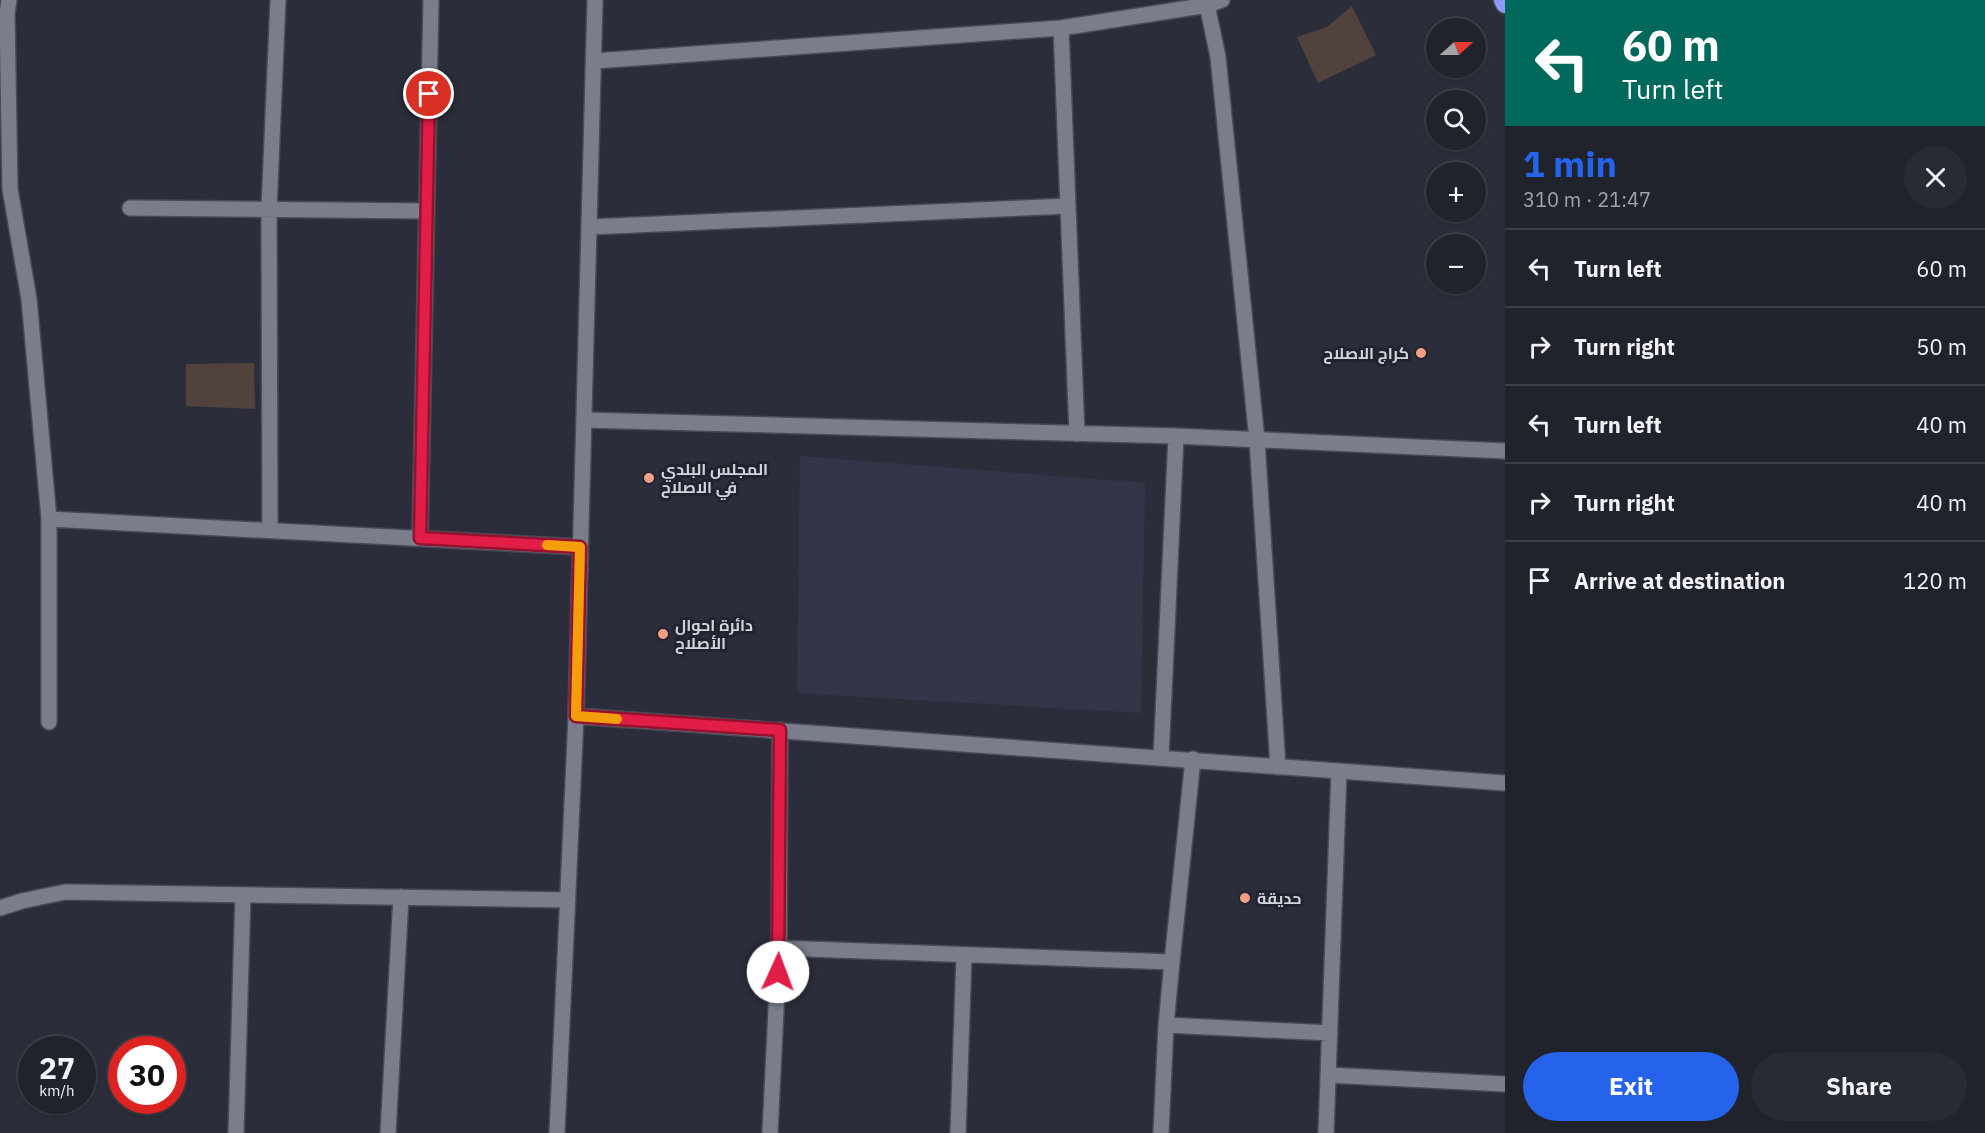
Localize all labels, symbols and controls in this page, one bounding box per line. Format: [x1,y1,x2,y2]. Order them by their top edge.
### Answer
north arrow [1426,18,1486,78]
map controls [1426,18,1486,294]
text: 60 m [1622,18,1720,73]
icon: left [1523,24,1601,102]
pin [403,68,454,119]
text: Turn left [1622,71,1723,106]
icon: arrive [412,77,445,110]
button: search [1426,90,1486,150]
text: 1 min [1523,140,1617,187]
button: close [1904,146,1967,209]
button: + [1426,162,1486,222]
text: 310 m · 21:47 [1523,186,1651,213]
button: − [1426,234,1486,294]
icon: left [1523,252,1556,285]
text: Turn left [1574,254,1662,283]
text: 60 m [1916,254,1967,283]
icon: right [1523,330,1556,363]
text: Turn right [1574,332,1675,361]
text: 50 m [1916,332,1967,361]
place label: كراج الاصلاح [1323,343,1409,364]
marker: كراج الاصلاح [1414,346,1428,360]
icon: left [1523,408,1556,441]
text: Turn left [1574,410,1662,439]
text: 40 m [1916,410,1967,439]
place label: المجلس البلدي في الاصلاح [661,459,768,500]
marker: المجلس البلدي في الاصلاح [642,471,656,485]
icon: right [1523,486,1556,519]
text: Turn right [1574,488,1675,517]
text: 40 m [1916,488,1967,517]
icon: arrive [1523,564,1556,597]
text: Arrive at destination [1574,566,1785,595]
text: 120 m [1903,566,1967,595]
place label: دائرة احوال الأصلاح [675,615,753,654]
marker: دائرة احوال الأصلاح [656,627,670,641]
place label: حديقة [1257,888,1301,908]
marker: حديقة [1238,891,1252,905]
position arrow [746,940,810,1004]
speed limit sign: 30 [108,1036,186,1114]
text: 27 [39,1048,75,1087]
button: Exit [1523,1052,1739,1121]
button: Share [1751,1052,1967,1121]
text: km/h [39,1081,75,1100]

